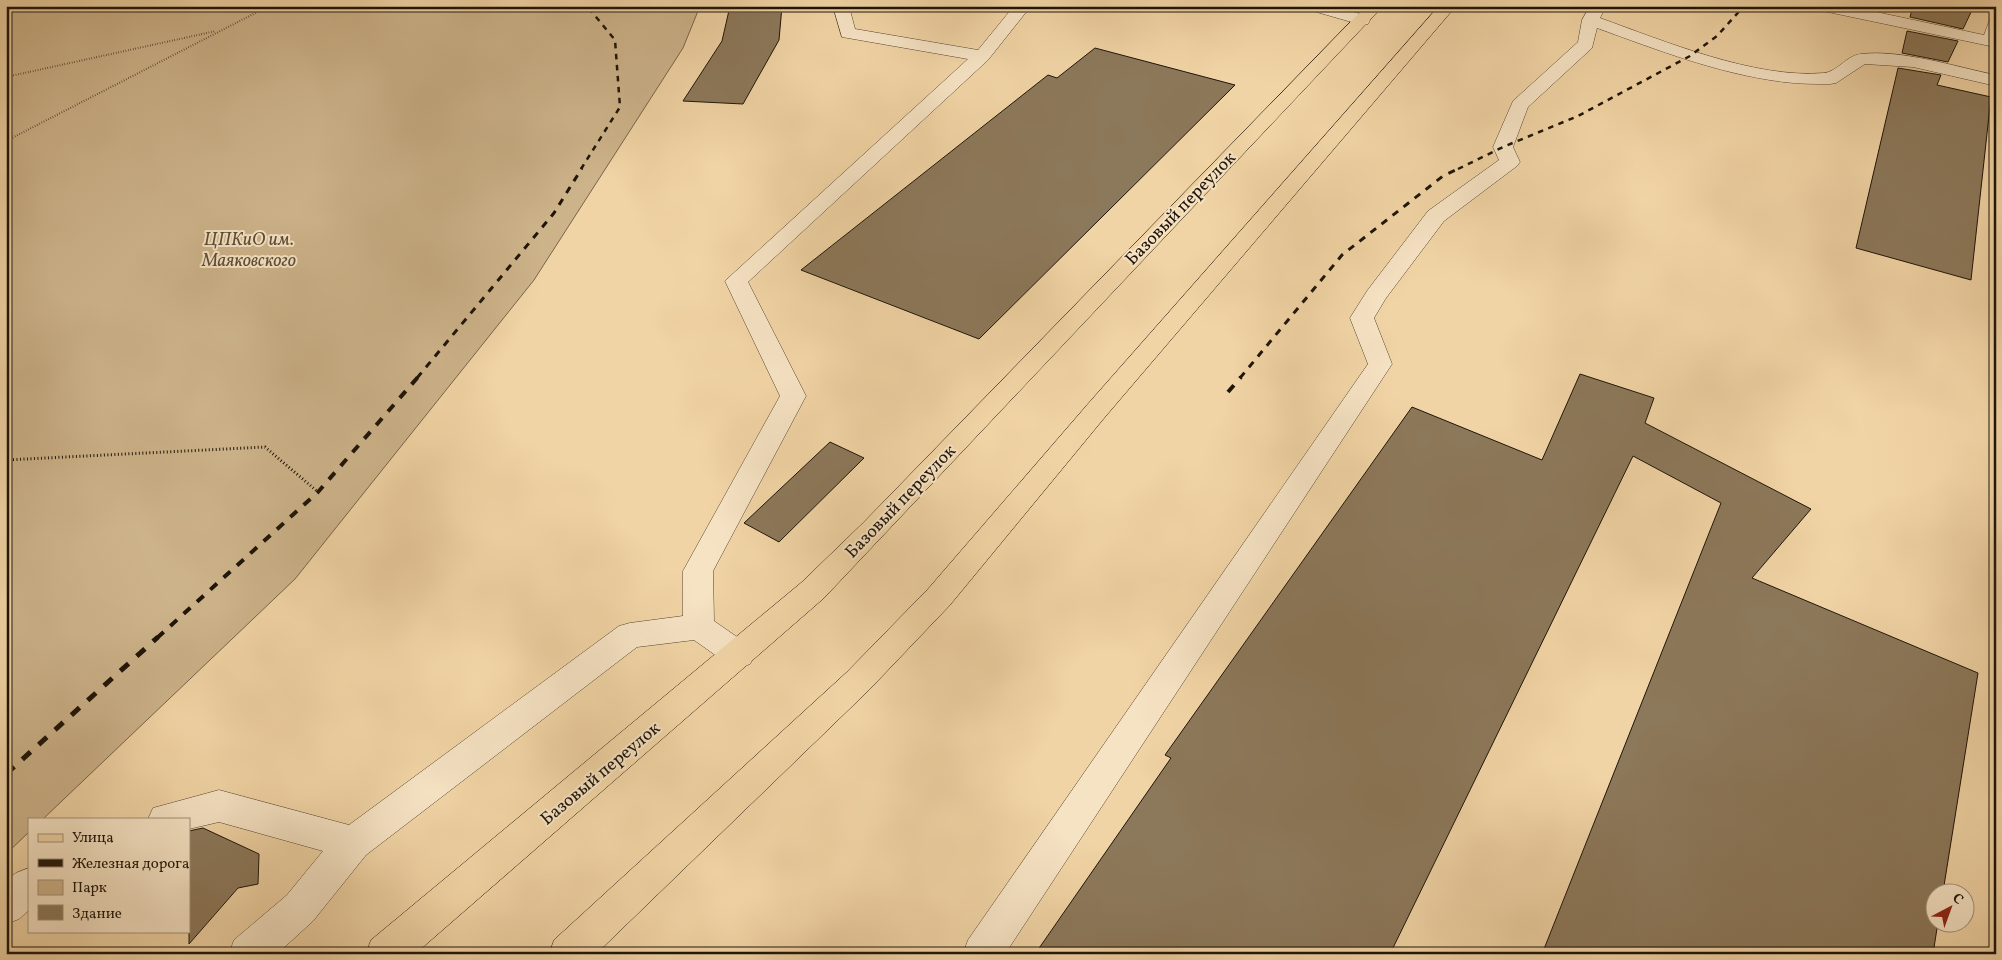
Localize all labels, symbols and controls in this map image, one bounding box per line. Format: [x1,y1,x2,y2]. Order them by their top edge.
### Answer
street label: Базовый переулок [1120,146,1242,272]
park label: ЦПКиО им. Маяковского [201,228,296,274]
street label: Базовый переулок [840,439,962,565]
street label: Базовый переулок [536,716,667,832]
legend [28,818,190,932]
text: Улица [72,828,114,849]
text: Железная дорога [72,854,189,875]
text: Парк [72,878,107,899]
north arrow [1924,882,1974,932]
text: С [1948,889,1967,909]
text: Здание [72,904,122,925]

